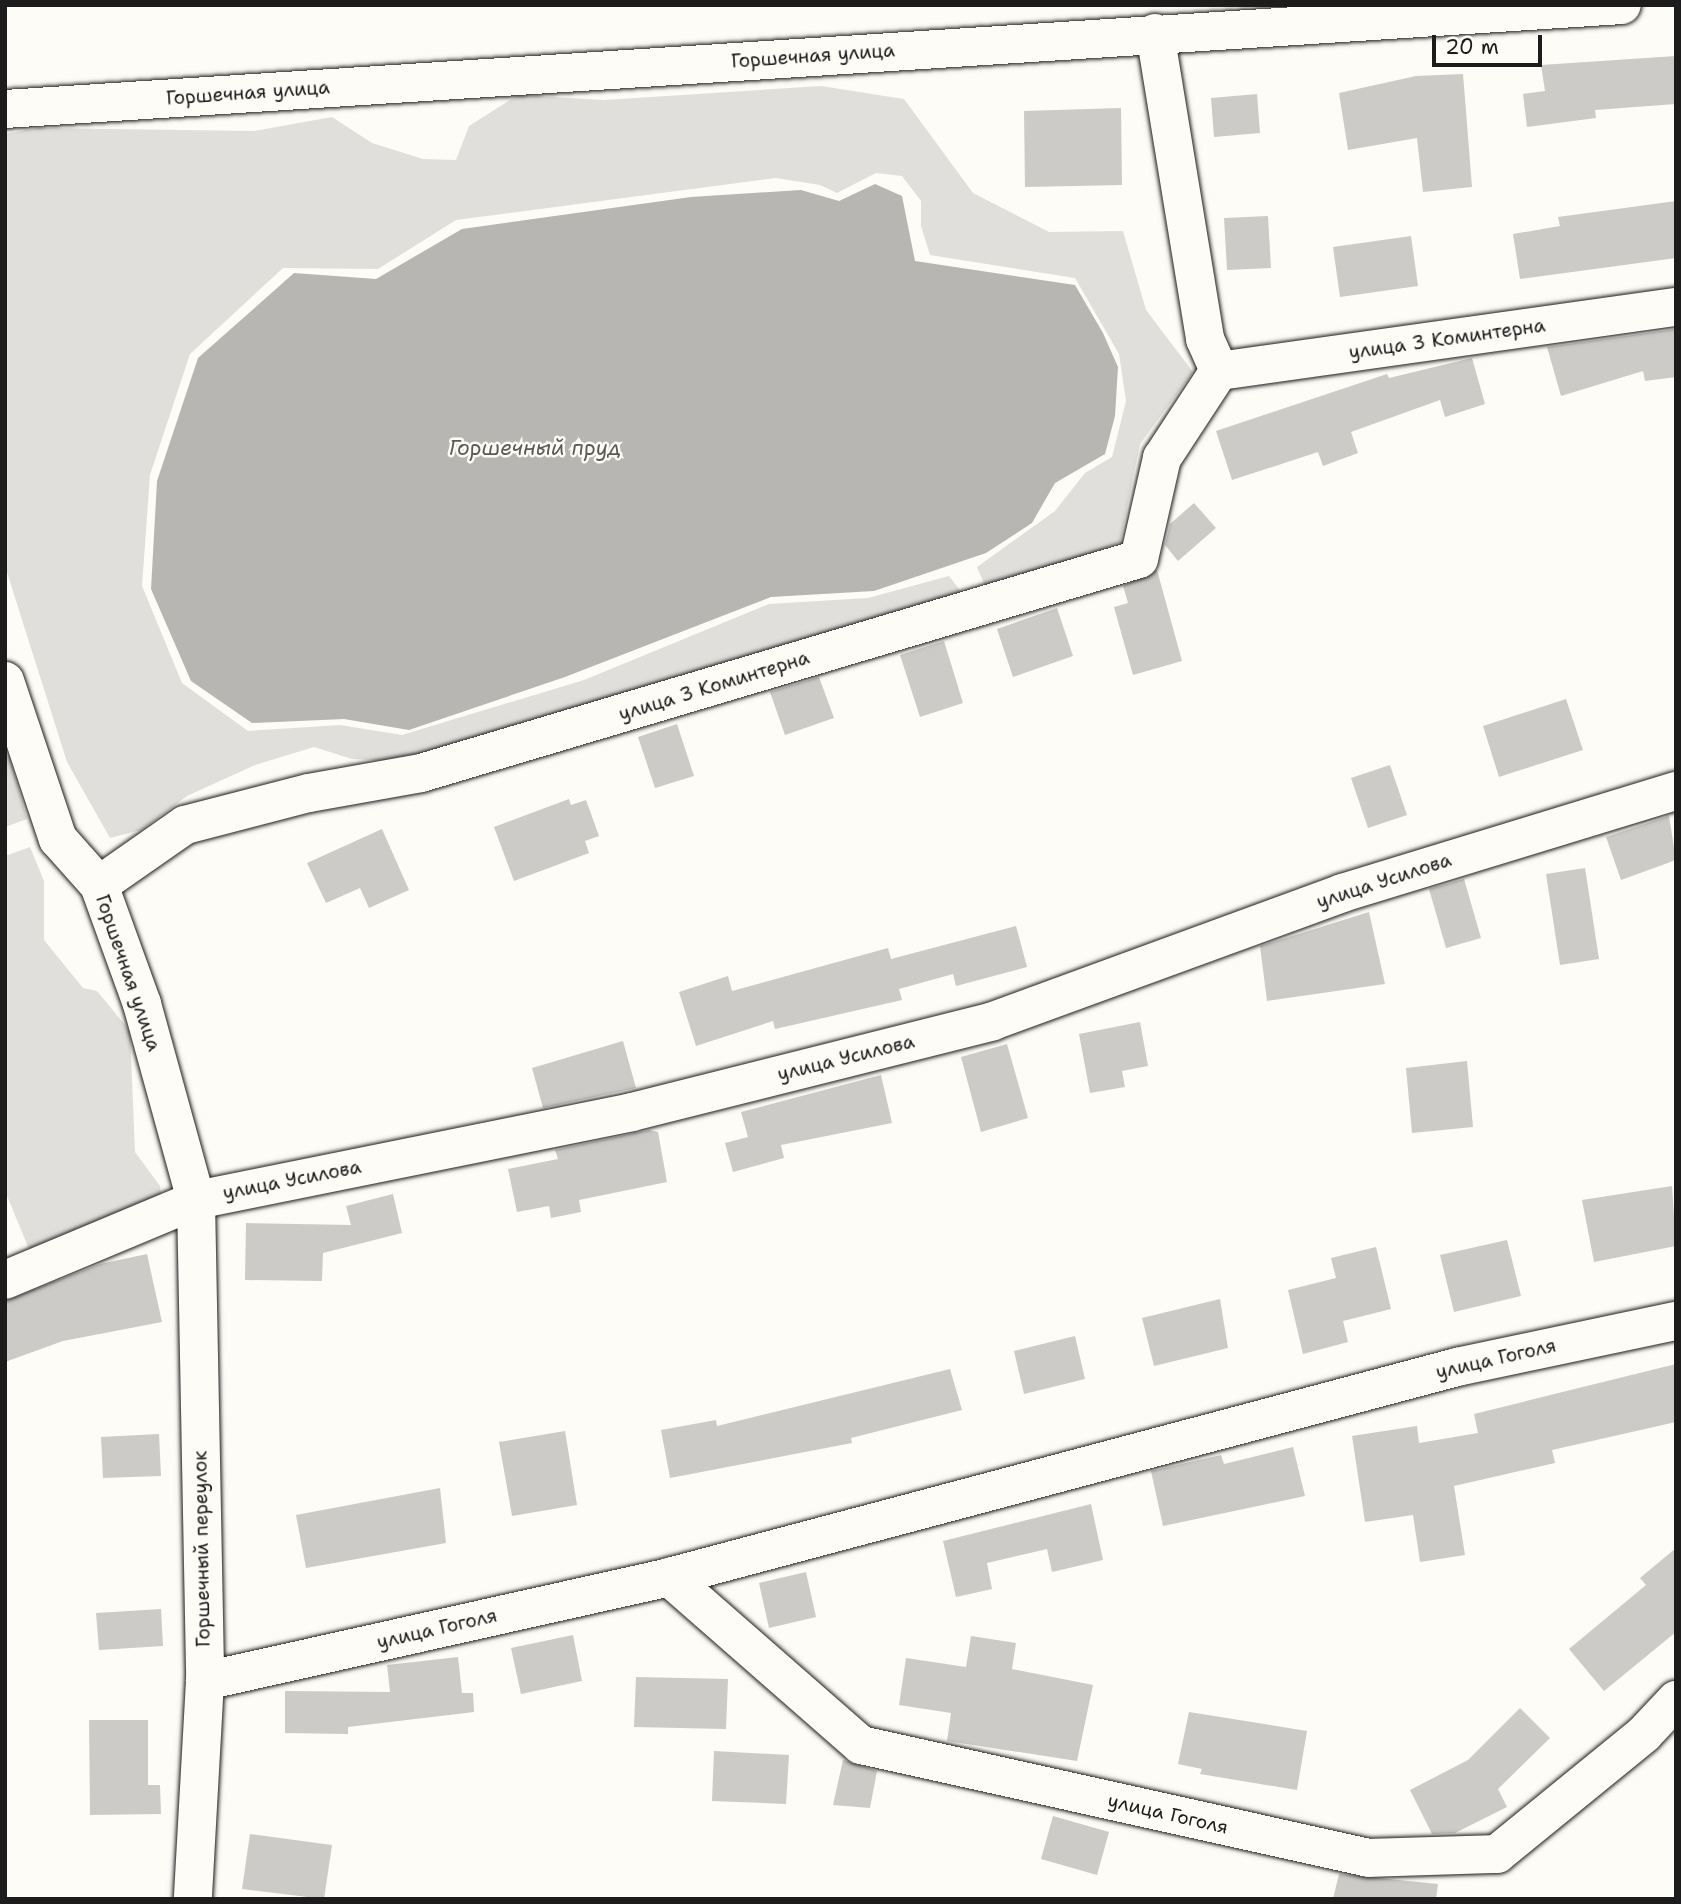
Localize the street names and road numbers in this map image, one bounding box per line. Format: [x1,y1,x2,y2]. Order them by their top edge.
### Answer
street label: Горшечная улица [730,39,896,73]
street label: Горшечная улица [165,76,331,110]
street label: улица 3 Коминтерна [1347,314,1547,364]
street label: улица 3 Коминтерна [616,646,812,726]
street label: улица Усилова [1314,848,1454,914]
street label: Горшечная улица [90,892,166,1054]
street label: улица Усилова [775,1030,917,1086]
street label: улица Усилова [221,1155,363,1205]
street label: улица Гоголя [1434,1334,1558,1384]
street label: Горшечный переулок [189,1451,215,1647]
street label: улица Гоголя [375,1604,499,1654]
street label: улица Гоголя [1106,1789,1230,1839]

